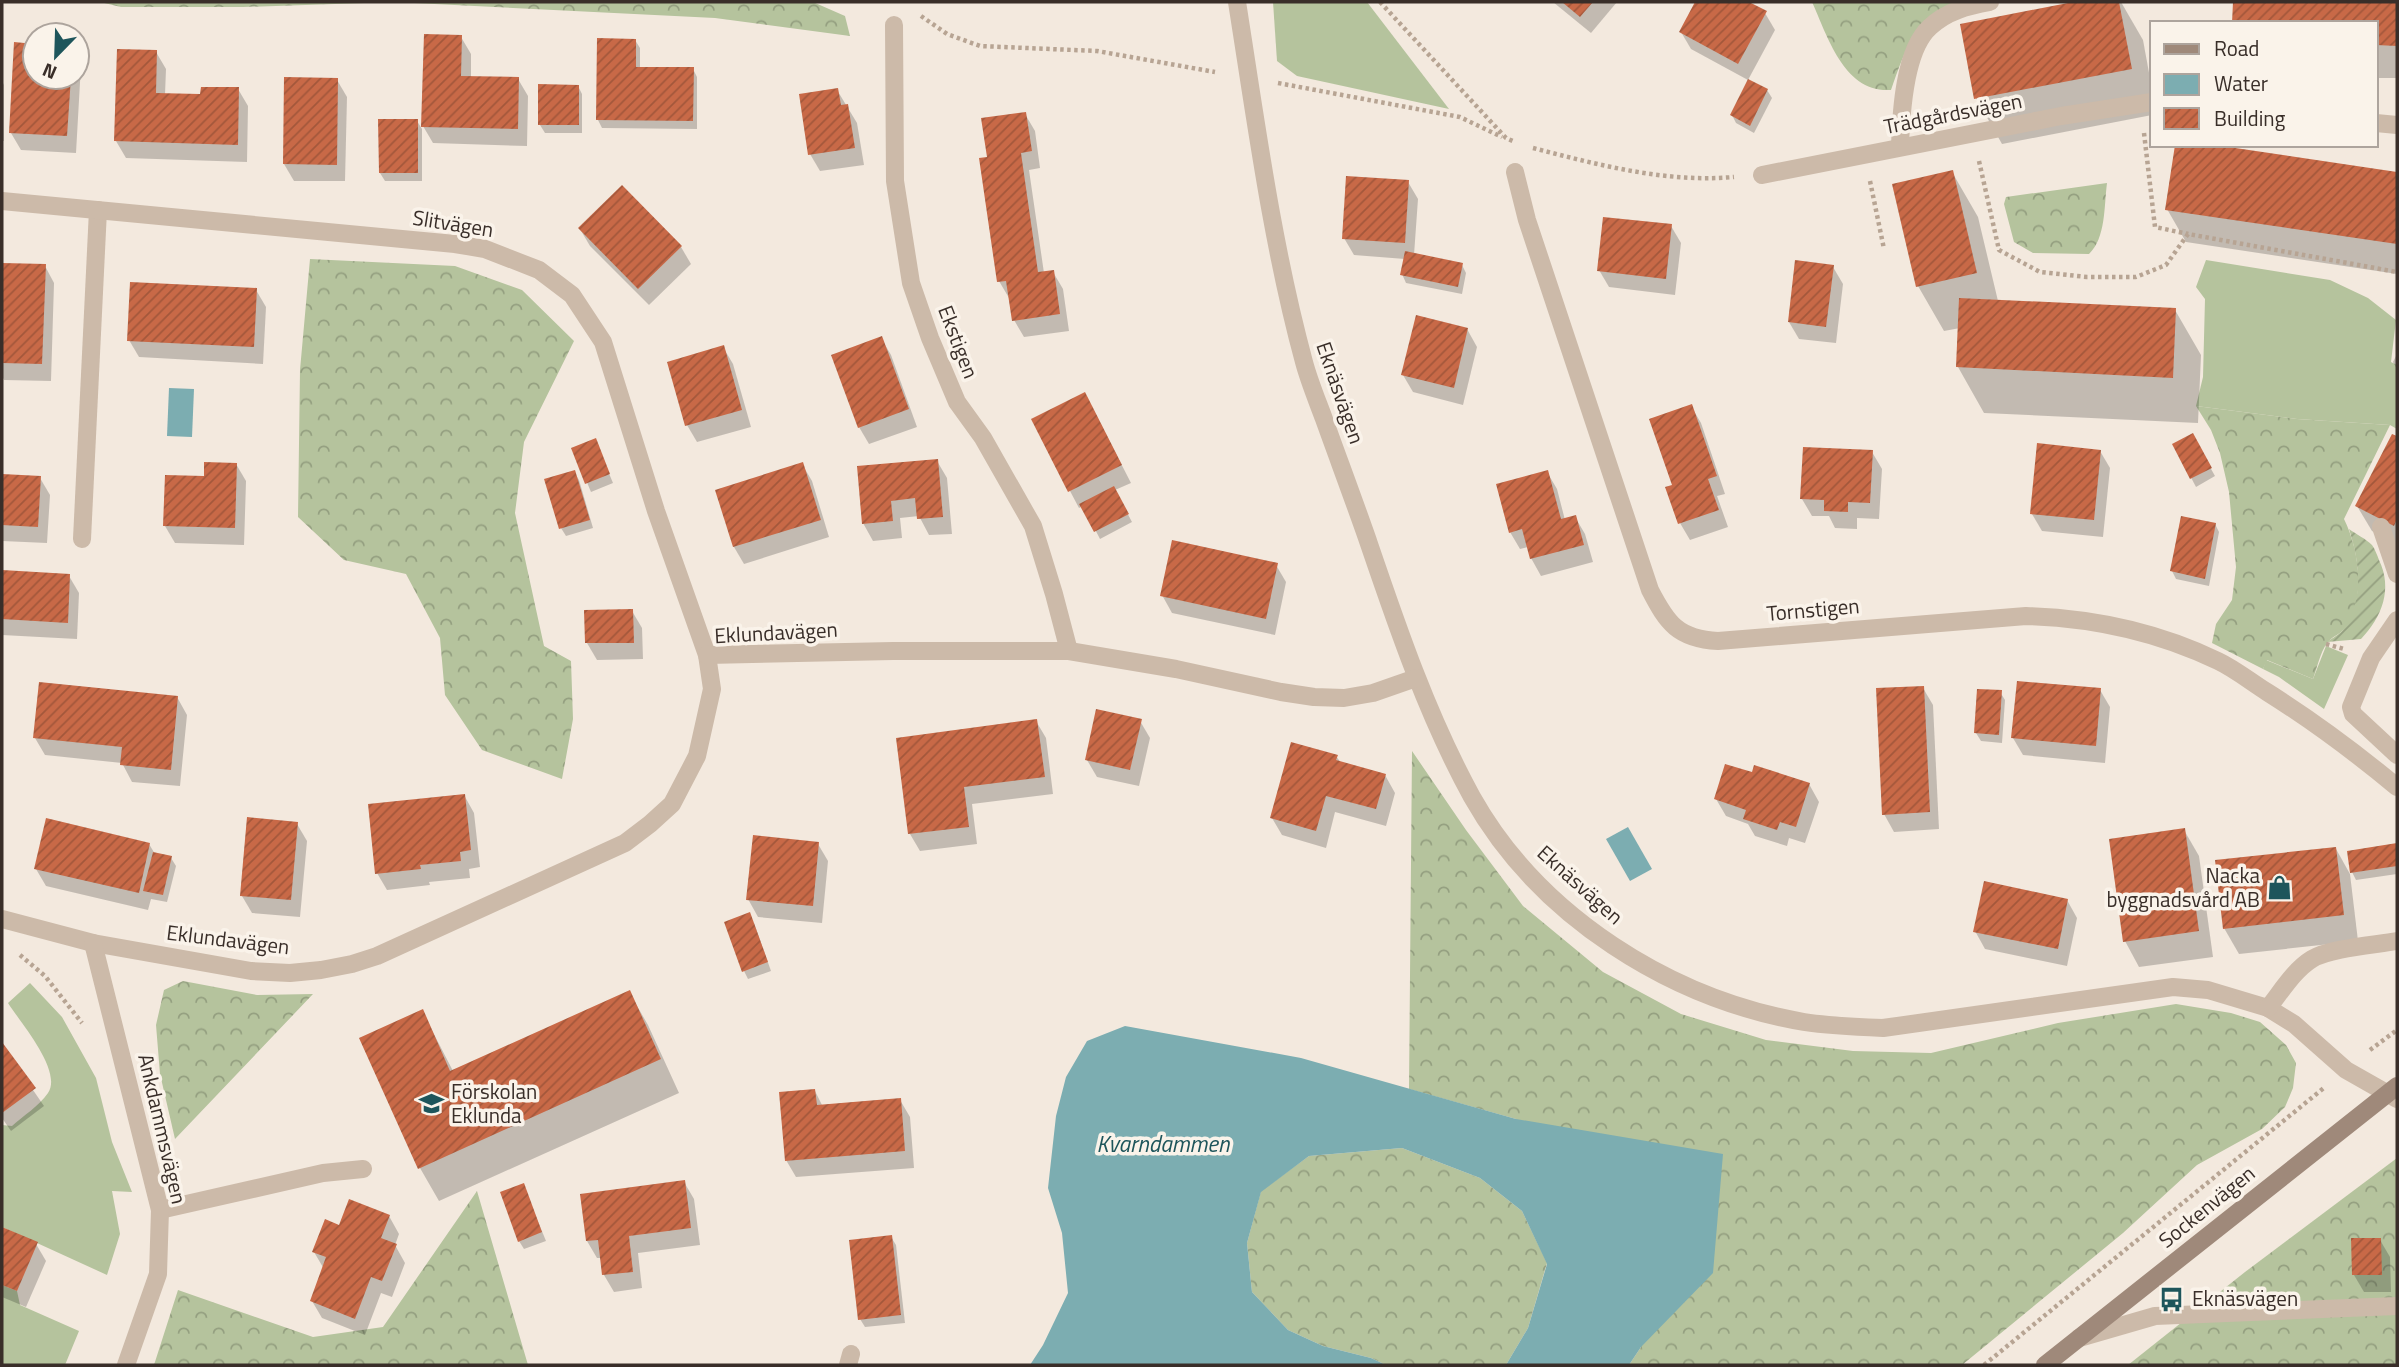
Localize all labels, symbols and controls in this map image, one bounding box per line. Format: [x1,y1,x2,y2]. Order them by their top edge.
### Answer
north arrow [21,21,91,91]
legend [2150,21,2378,147]
text: Road [2214,32,2259,64]
text: N [37,56,61,88]
text: Water [2214,67,2268,99]
street label: Trädgårdsvägen [1881,84,2025,142]
text: Building [2214,102,2286,134]
street label: Slitvägen [410,201,496,245]
street label: Ekstigen [930,300,988,383]
street label: Eknäsvägen [1309,337,1373,448]
street label: Tornstigen [1765,589,1861,629]
street label: Eklundavägen [713,613,839,651]
street label: Eknäsvägen [1530,837,1631,932]
place label: Nacka byggnadsvård AB [2106,859,2260,915]
shop icon: Nacka byggnadsvård AB [2266,874,2294,902]
street label: Eklundavägen [165,916,291,962]
street label: Ankdammsvägen [130,1051,196,1207]
place label: Förskolan Eklunda [451,1075,537,1131]
school or university icon: Förskolan Eklunda [417,1090,445,1118]
water label: Kvarndammen [1097,1126,1230,1161]
street label: Sockenvägen [2151,1157,2262,1255]
place label: Eknäsvägen [2192,1282,2298,1314]
bus stop icon: Eknäsvägen [2158,1285,2186,1313]

